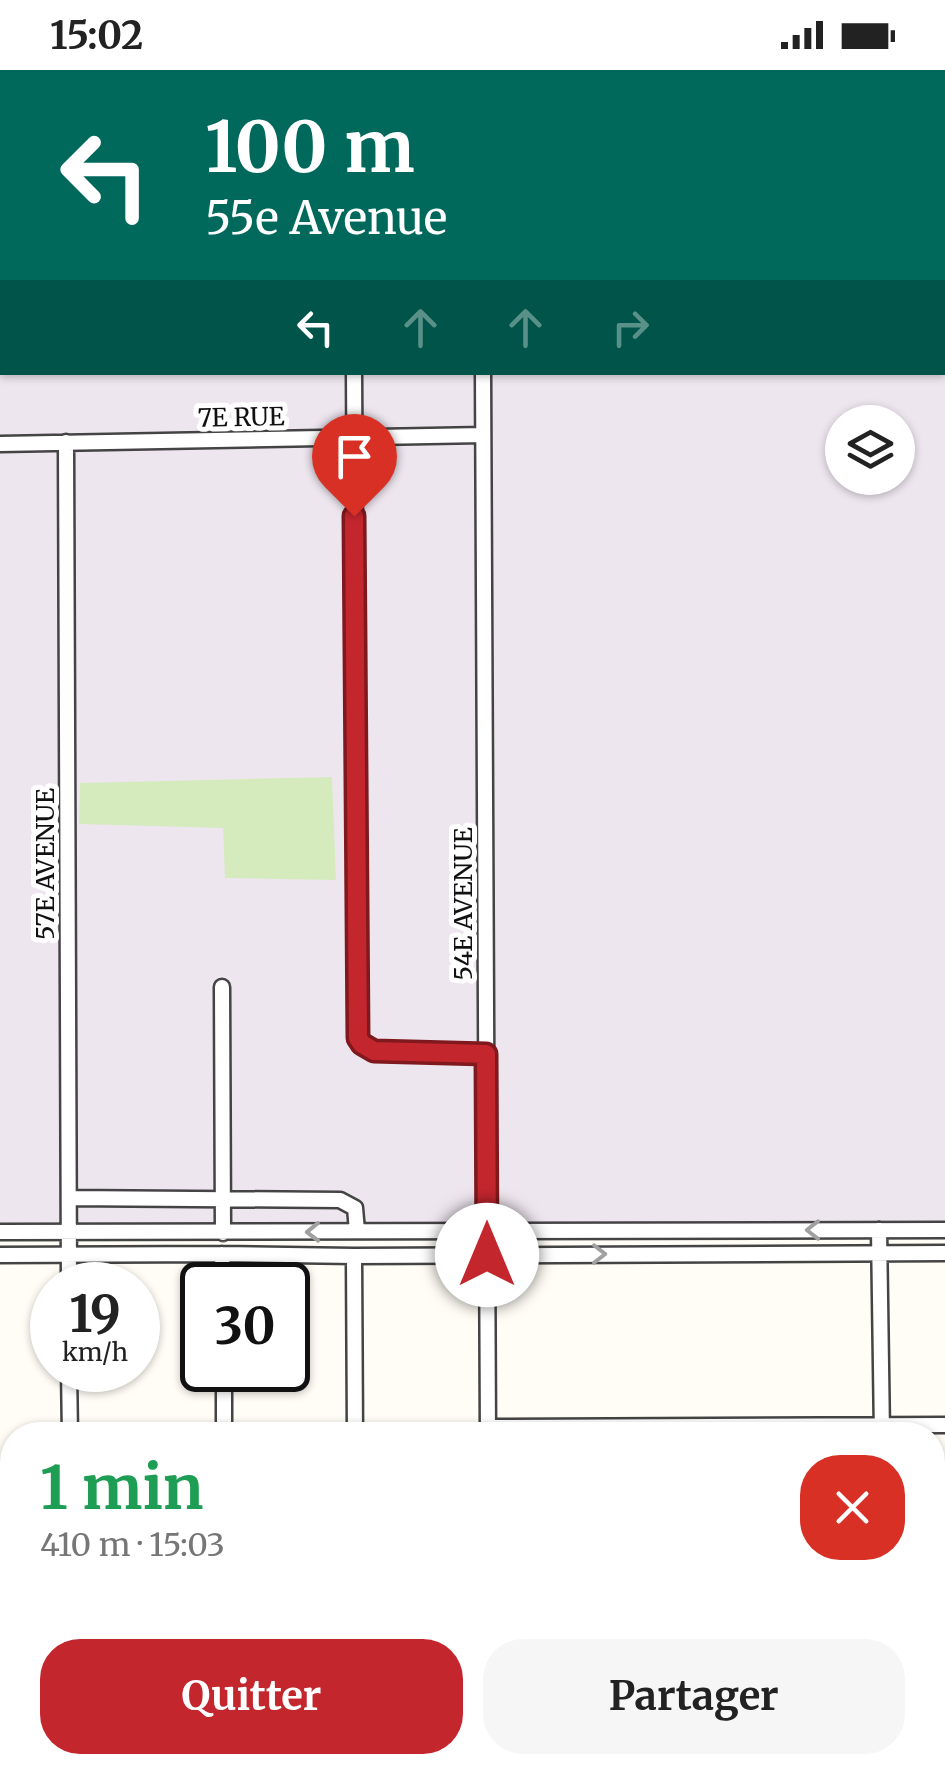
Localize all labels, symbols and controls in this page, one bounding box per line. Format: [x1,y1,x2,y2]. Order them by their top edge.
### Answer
text: 15:02 [50,12,143,59]
text: 100 m [205,103,415,191]
icon: left [40,110,170,240]
text: 55e Avenue [205,190,447,246]
icon: left [288,300,343,355]
icon: ahead [393,300,448,355]
icon: ahead [498,300,553,355]
icon: right [603,300,658,355]
street label: 7E RUE [197,400,285,434]
map controls [825,405,915,495]
button: layers [825,405,915,495]
pin [312,414,397,517]
icon: arrive [327,429,382,484]
street label: 57E AVENUE [29,788,61,940]
street label: 54E AVENUE [447,827,479,981]
position arrow [435,1203,539,1307]
one-way arrow [804,1219,820,1241]
one-way arrow [304,1221,320,1243]
one-way arrow [592,1244,608,1265]
speed limit sign: 30 [180,1262,310,1392]
text: 19 [69,1283,121,1346]
text: km/h [62,1336,128,1368]
text: 1 min [40,1450,203,1525]
button: close [800,1455,905,1560]
text: 410 m · 15:03 [40,1525,225,1565]
button: Quitter [40,1639,463,1754]
button: Partager [483,1639,905,1754]

